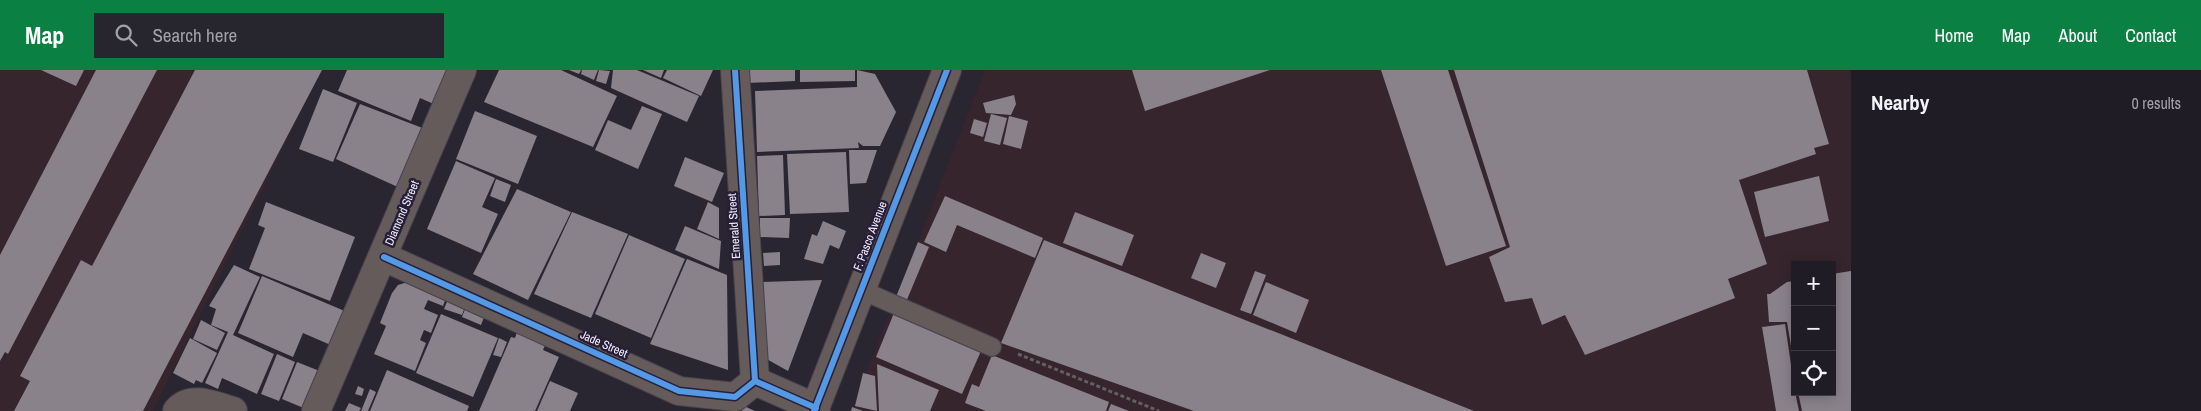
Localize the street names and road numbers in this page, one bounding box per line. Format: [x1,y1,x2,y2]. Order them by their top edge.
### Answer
street label: Diamond Street [381,178,423,248]
street label: Emerald Street [724,192,744,259]
street label: F. Pasco Avenue [849,199,891,273]
street label: Jade Street [578,326,630,362]

